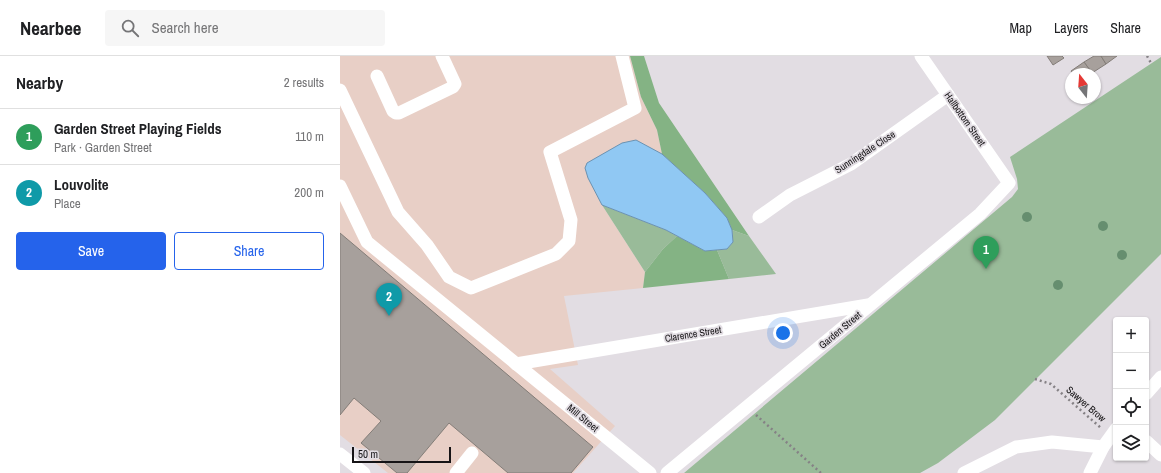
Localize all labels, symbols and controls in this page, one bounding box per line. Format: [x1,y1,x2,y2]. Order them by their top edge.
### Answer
search box [105,10,385,46]
text: Nearbee [20,15,81,41]
icon: search [119,17,141,39]
text: Search here [151,17,219,38]
text: Map [1010,19,1032,37]
text: Layers [1054,19,1088,37]
text: Share [1110,19,1141,37]
north arrow [1065,68,1101,104]
text: Nearby [16,71,63,94]
text: 2 results [284,74,324,91]
street label: Hallbottom Street [942,89,989,149]
text: Garden Street Playing Fields [54,118,222,139]
street label: Sunningdale Close [832,127,898,176]
text: 1 [26,128,32,145]
text: 110 m [295,128,324,145]
text: Park · Garden Street [54,139,152,156]
text: Louvolite [54,174,109,195]
text: 2 [26,184,32,201]
text: 200 m [294,184,324,201]
text: Place [54,195,81,212]
button: Save [16,232,166,270]
button: Share [174,232,324,270]
pin: 1 [973,236,999,269]
pin: 2 [376,283,402,316]
street label: Garden Street [816,308,864,352]
map controls [1113,317,1149,461]
button: + [1113,317,1149,353]
street label: Clarence Street [664,323,723,345]
your location [773,323,793,343]
button: − [1113,353,1149,389]
street label: Sawyer Brow [1064,383,1109,425]
button: locate [1113,389,1149,425]
street label: Mill Street [565,401,602,435]
button: layers [1113,425,1149,461]
scale bar [352,445,451,464]
text: 50 m [358,447,378,461]

